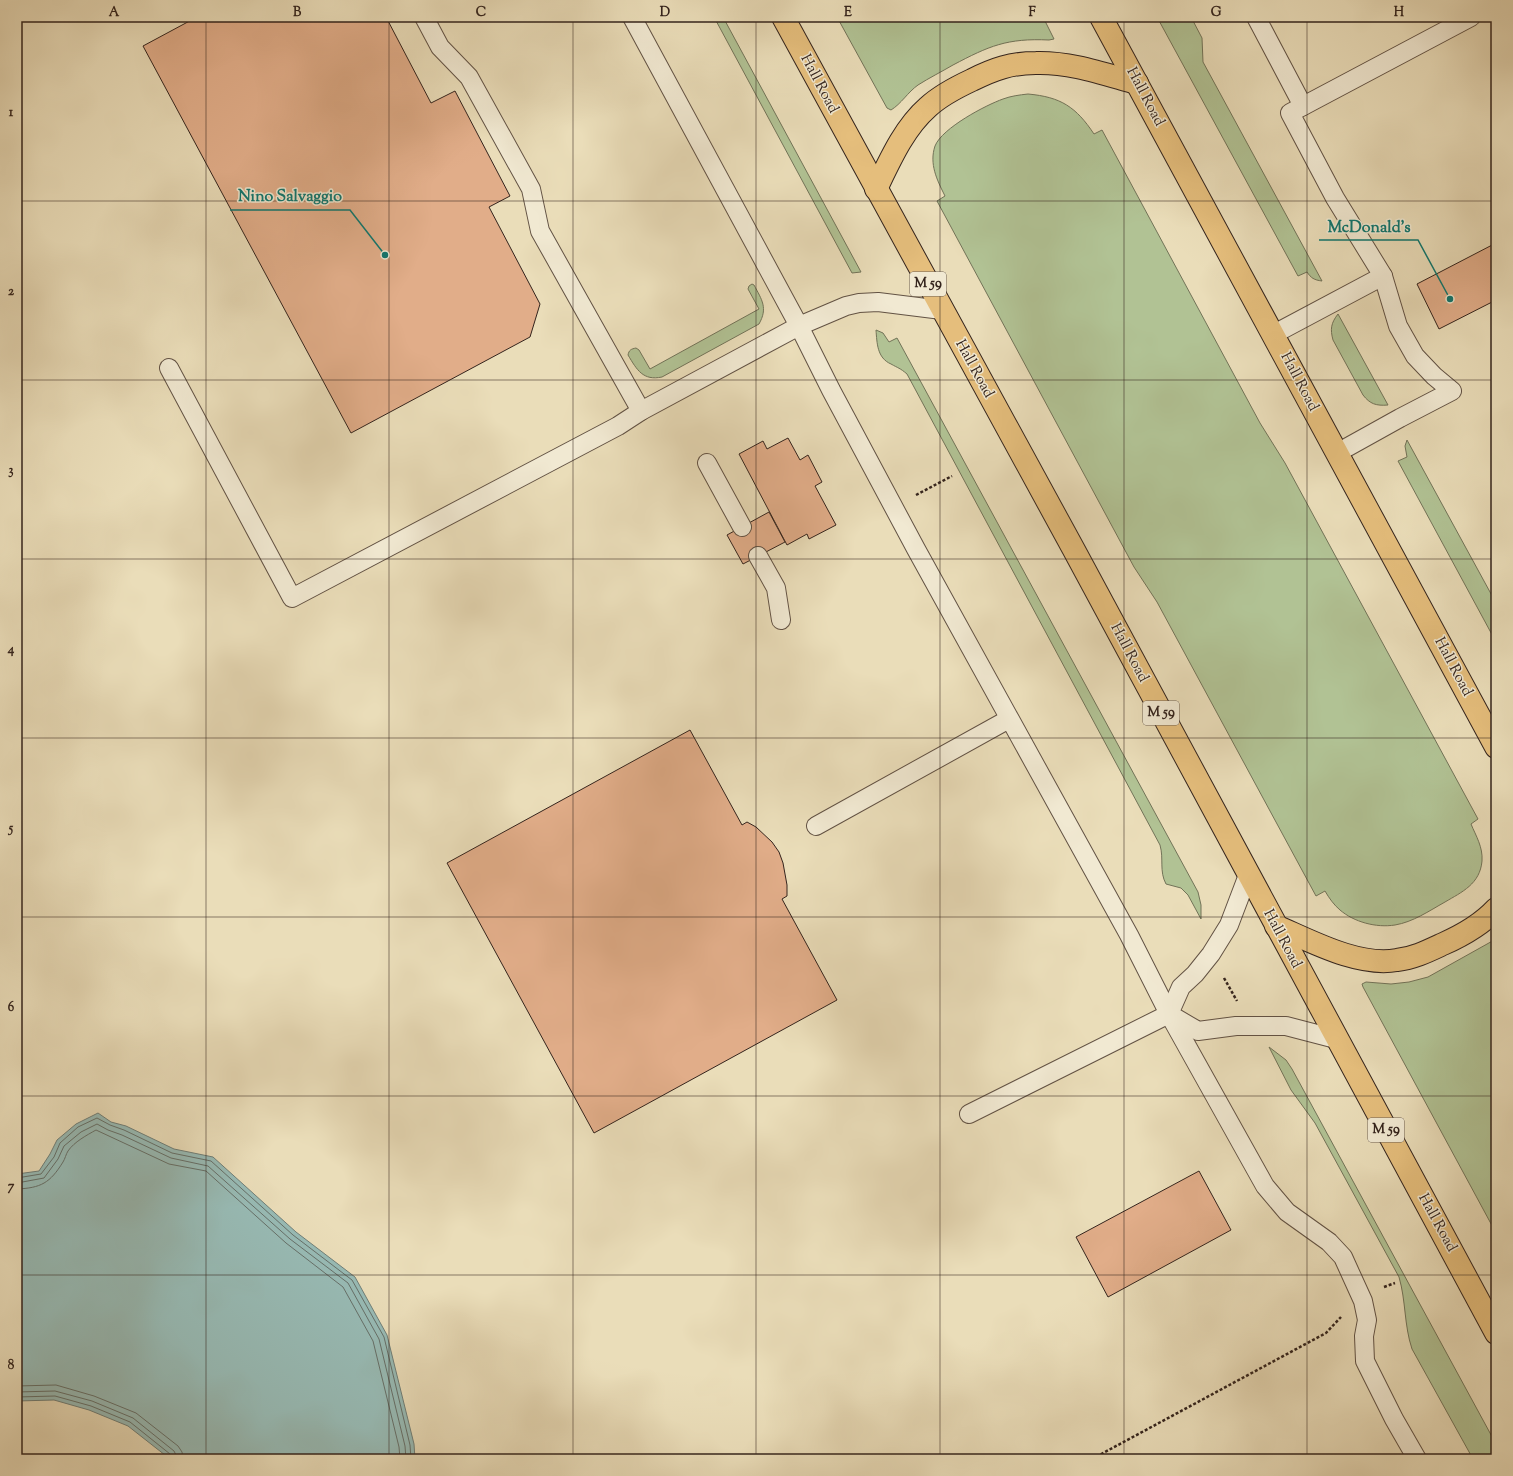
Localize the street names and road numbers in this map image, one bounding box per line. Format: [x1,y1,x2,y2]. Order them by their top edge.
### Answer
street label: Hall Road [795,51,844,118]
street label: Hall Road [1121,64,1170,131]
road number: M 59 [910,272,946,296]
street label: Hall Road [949,336,999,403]
street label: Hall Road [1275,349,1324,416]
street label: Hall Road [1105,620,1154,687]
street label: Hall Road [1429,634,1478,701]
road number: M 59 [1143,701,1179,725]
street label: Hall Road [1258,906,1307,973]
road number: M 59 [1368,1118,1404,1142]
street label: Hall Road [1412,1190,1462,1257]

